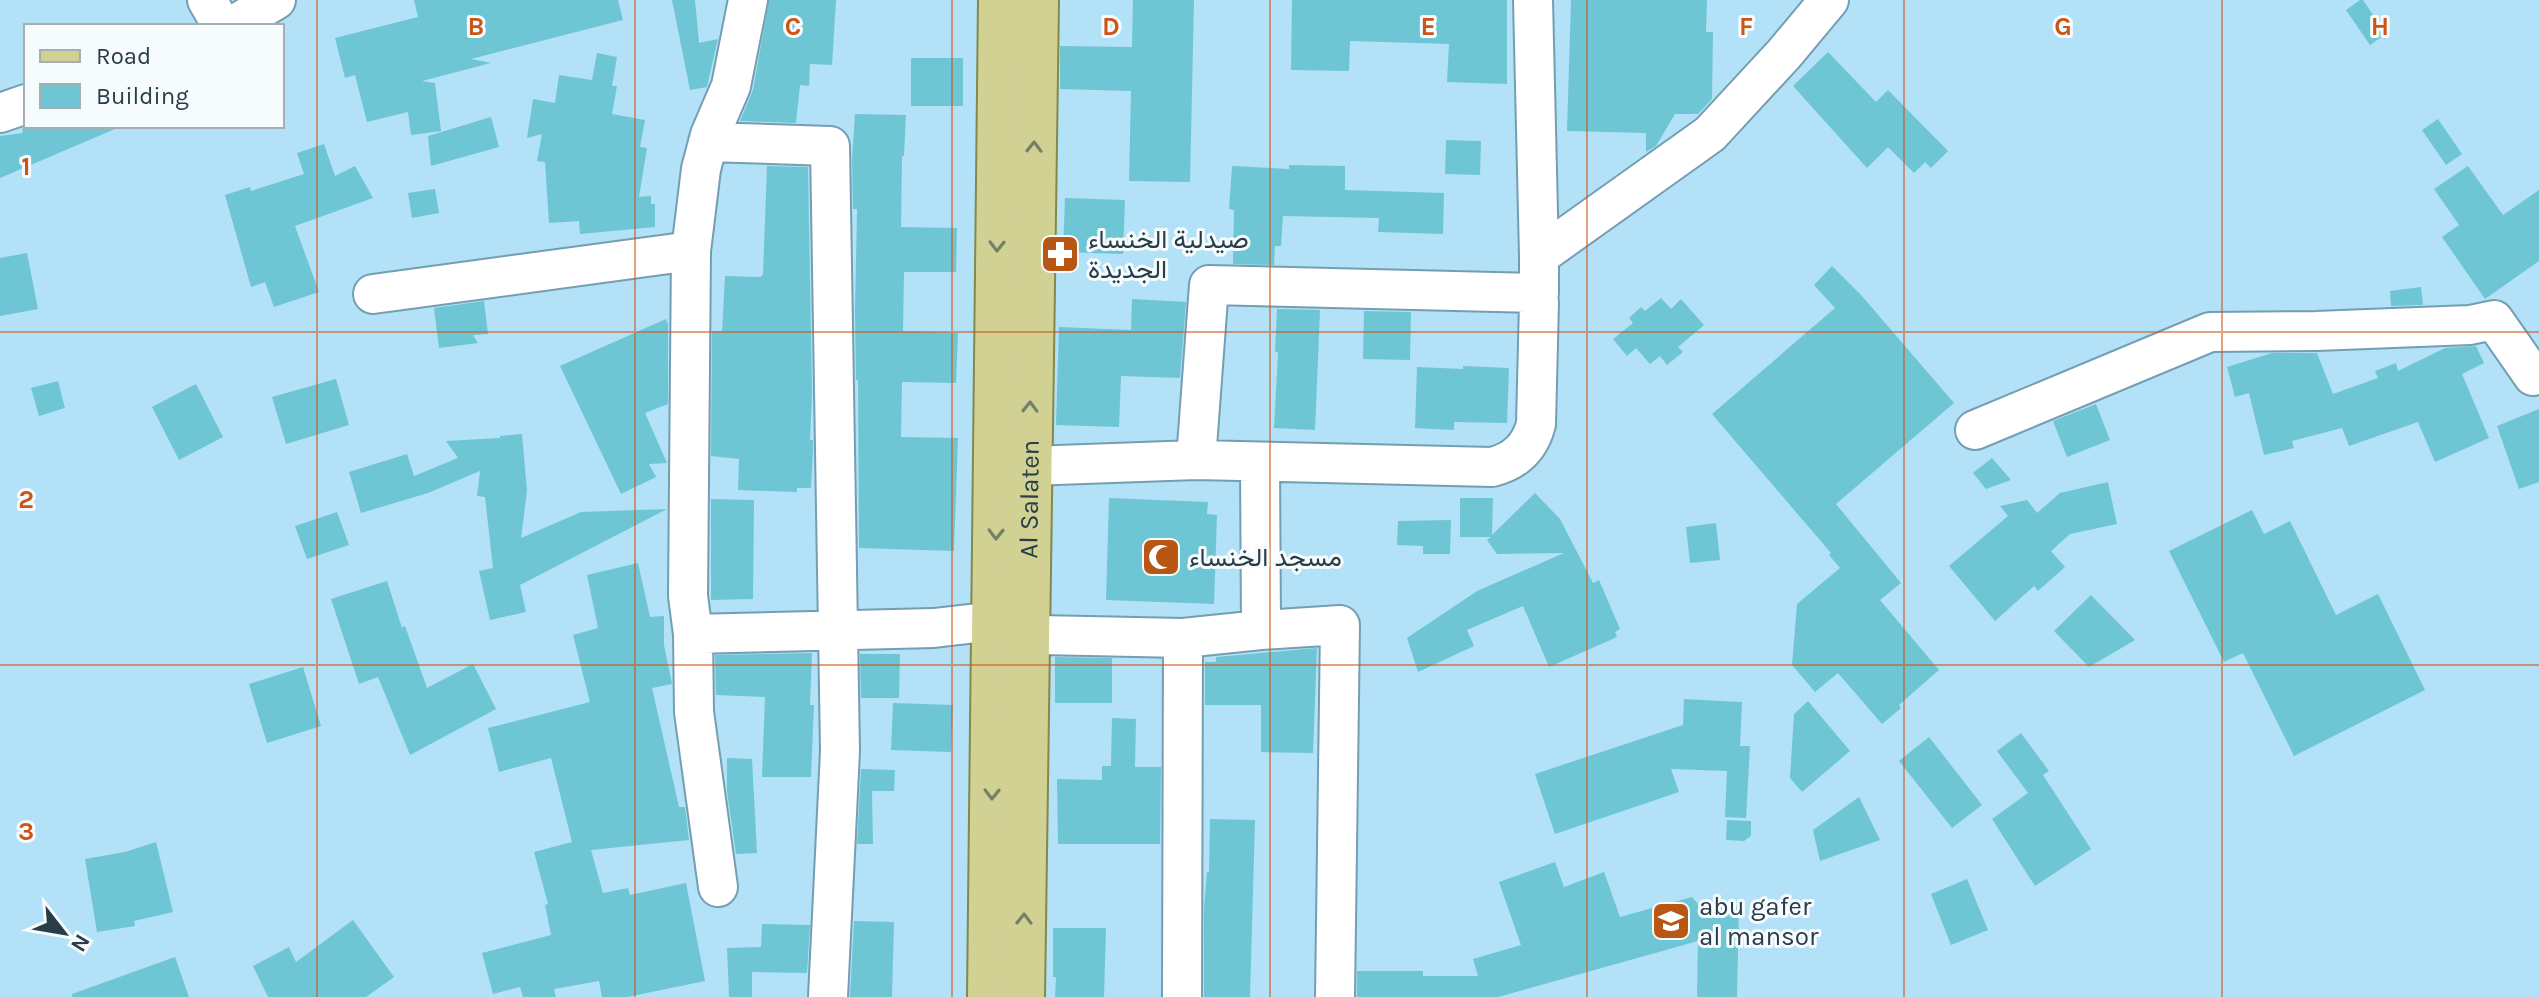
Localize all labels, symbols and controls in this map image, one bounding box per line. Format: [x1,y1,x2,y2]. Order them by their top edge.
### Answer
text: B [468,11,484,42]
text: C [785,11,801,42]
text: D [1102,11,1120,42]
text: E [1420,11,1436,42]
text: F [1739,11,1753,42]
text: G [2054,11,2072,42]
text: H [2371,11,2389,42]
legend [24,24,284,128]
text: Road [96,42,151,70]
text: Building [96,82,189,110]
one-way arrow [1025,140,1043,153]
text: 1 [21,151,31,182]
place label: صيدلية الخنساء الجديدة [1088,224,1249,285]
pharmacy icon: صيدلية الخنساء الجديدة [1039,233,1081,275]
one-way arrow [989,240,1006,253]
one-way arrow [1021,400,1039,413]
street label: Al Salaten [1013,439,1046,559]
text: 2 [18,484,34,515]
one-way arrow [987,528,1004,541]
mosque icon: مسجد الخنساء [1140,536,1182,578]
place label: مسجد الخنساء [1189,542,1342,573]
one-way arrow [983,788,1001,801]
text: 3 [18,816,34,847]
place label: abu gafer al mansor [1699,891,1819,952]
north arrow [24,893,104,973]
school or university icon: abu gafer al mansor [1650,900,1692,942]
one-way arrow [1015,912,1033,925]
text: N [65,929,95,956]

